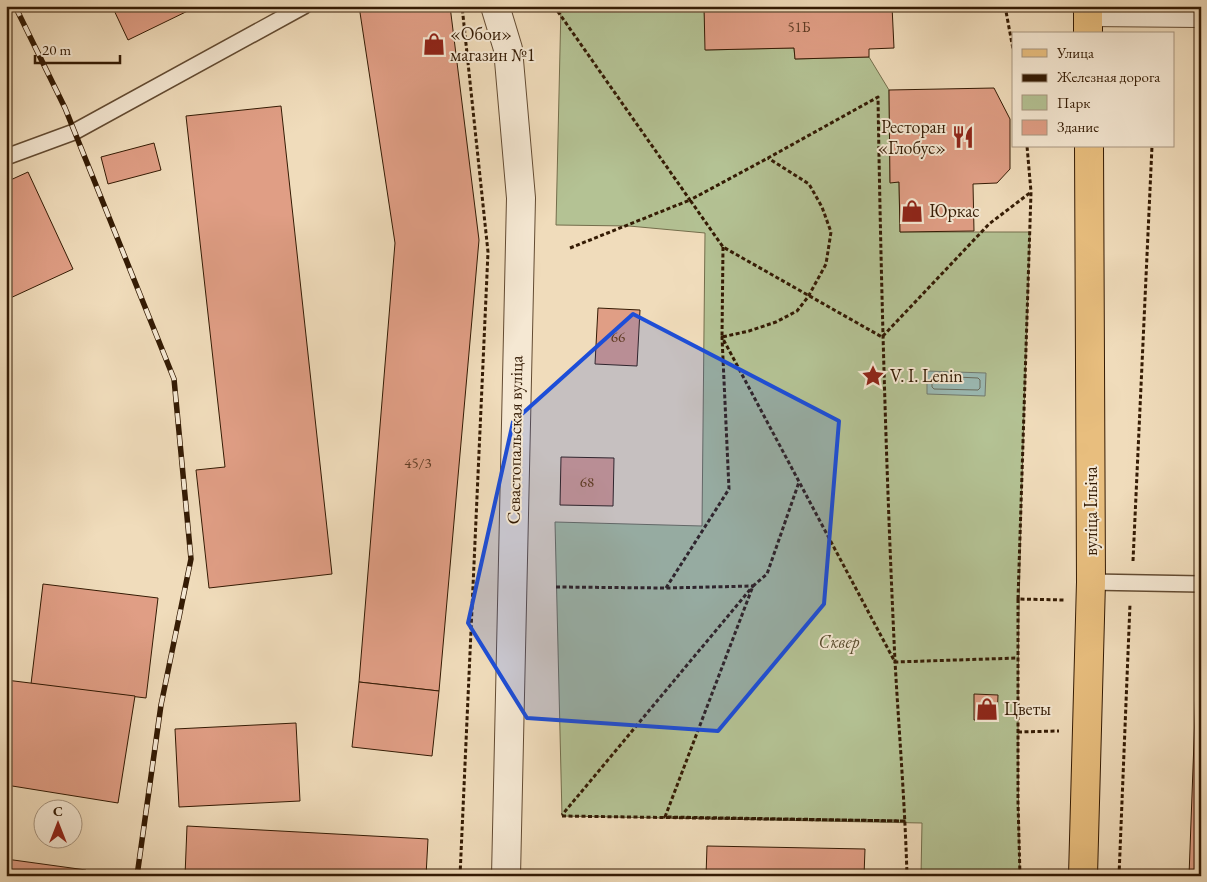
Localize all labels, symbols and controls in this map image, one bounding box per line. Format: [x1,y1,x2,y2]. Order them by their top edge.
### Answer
house number: 51Б [787,17,811,36]
place label: «Обои» магазин №1 [450,22,535,66]
shop icon: «Обои» магазин №1 [421,31,447,57]
scale bar [35,32,120,64]
legend [1012,32,1174,148]
text: 20 m [42,40,71,59]
text: Улица [1056,43,1094,62]
text: Железная дорога [1056,67,1160,86]
text: Парк [1057,93,1090,112]
place label: Ресторан «Глобус» [877,115,946,159]
text: Здание [1057,117,1099,136]
restaurant icon: Ресторан «Глобус» [950,124,976,150]
shop icon: Юркас [899,198,925,224]
place label: Юркас [929,199,980,222]
house number: 66 [611,327,625,346]
street label: Севастопальская вуліца [502,355,527,525]
place icon: V. I. Lenin [860,363,886,389]
place label: V. I. Lenin [890,364,963,387]
house number: 45/3 [404,453,432,472]
street label: вуліца Ільіча [1079,465,1102,556]
house number: 68 [580,472,594,491]
park label: Сквер [819,630,860,654]
shop icon: Цветы [974,696,1000,722]
place label: Цветы [1004,697,1051,720]
north arrow [32,800,82,850]
text: С [53,802,63,820]

